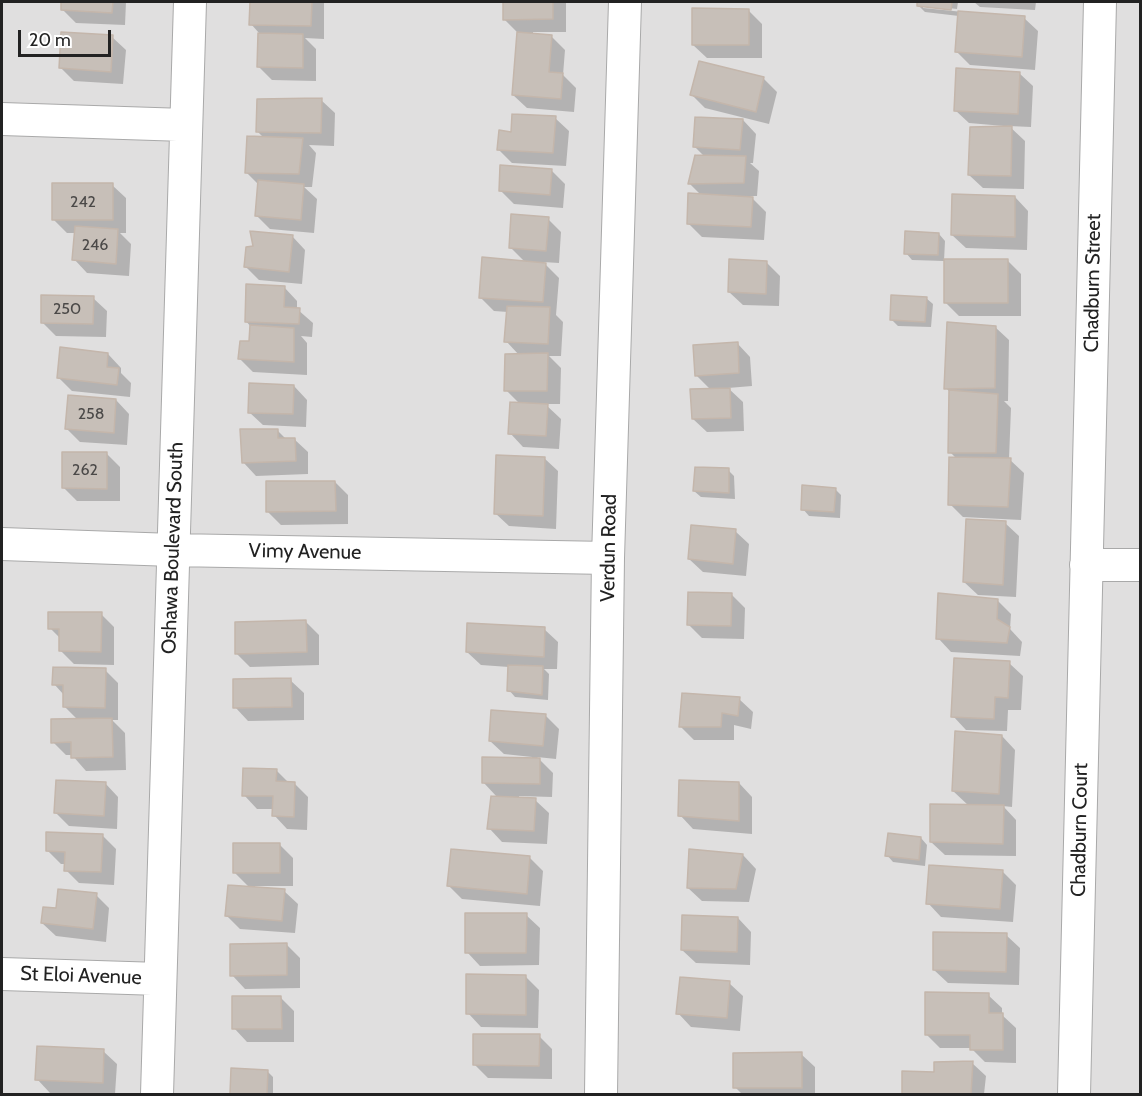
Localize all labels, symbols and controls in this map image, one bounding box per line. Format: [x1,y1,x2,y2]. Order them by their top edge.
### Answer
scale bar [21,18,114,56]
text: 20 m [29,29,71,51]
house number: 242 [70,192,96,212]
street label: Chadburn Street [1080,213,1106,353]
house number: 246 [82,235,108,255]
house number: 250 [53,299,81,319]
house number: 258 [78,404,104,424]
street label: Oshawa Boulevard South [157,442,189,654]
house number: 262 [72,460,98,480]
street label: Verdun Road [596,494,622,602]
street label: Vimy Avenue [248,539,362,565]
street label: Chadburn Court [1067,763,1093,897]
street label: St Eloi Avenue [20,962,142,990]

